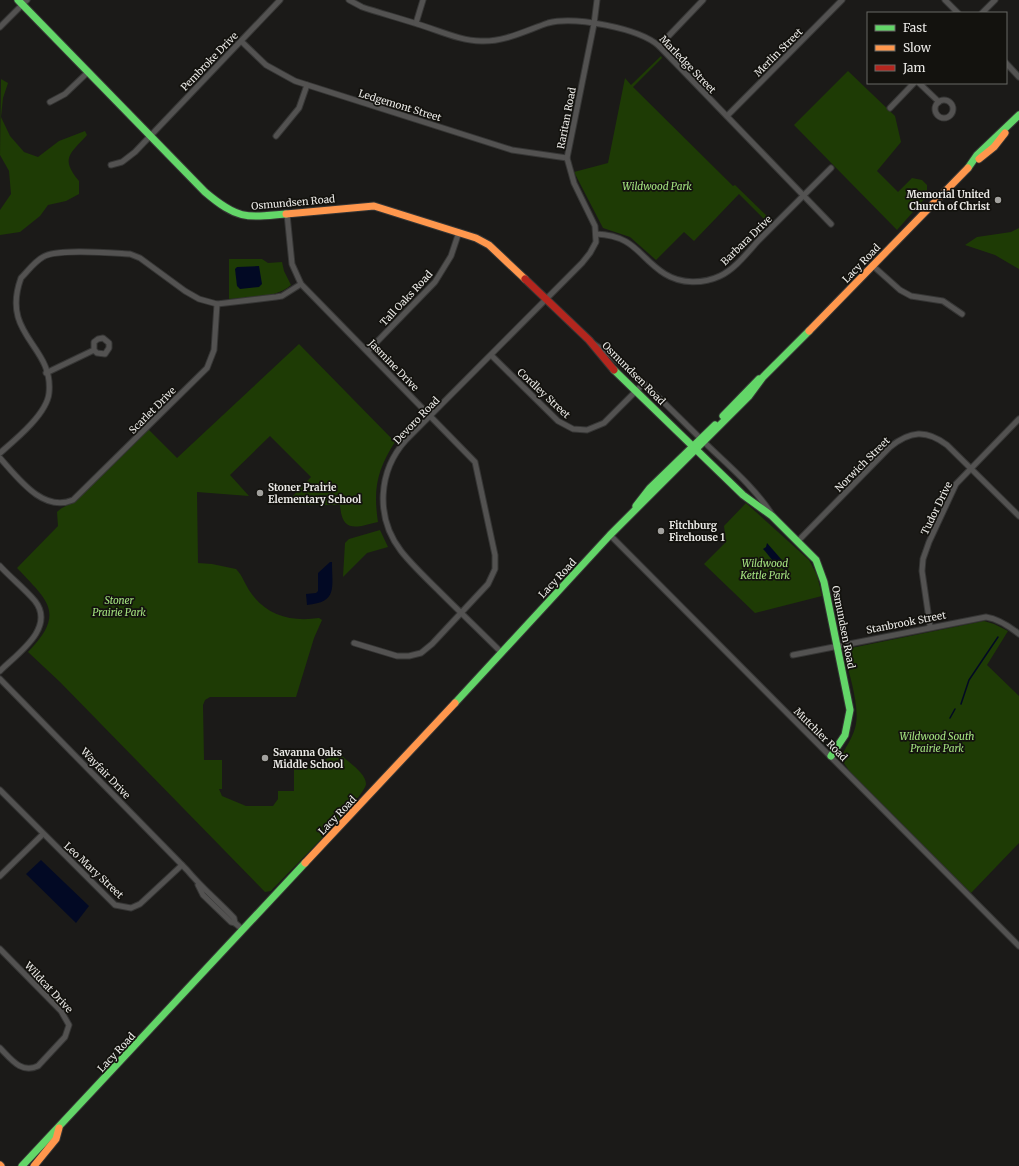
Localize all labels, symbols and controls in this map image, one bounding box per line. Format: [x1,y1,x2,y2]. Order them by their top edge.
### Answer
legend [867,12,1007,84]
text: Fast [903,20,927,35]
street label: Merlin Street [751,25,805,79]
street label: Pembroke Drive [178,29,241,94]
street label: Marledge Street [657,32,719,96]
text: Slow [903,40,932,55]
text: Jam [902,60,926,75]
street label: Raritan Road [554,86,579,150]
street label: Ledgemont Street [357,87,443,124]
park label: Wildwood Park [622,180,692,193]
place label: Memorial United Church of Christ [906,188,990,213]
street label: Osmundsen Road [251,192,336,213]
marker: Memorial United Church of Christ [993,195,1003,205]
street label: Barbara Drive [718,213,775,268]
street label: Lacy Road [840,241,883,286]
street label: Tall Oaks Road [377,268,435,329]
street label: Jasmine Drive [365,336,422,394]
street label: Osmundsen Road [599,339,668,408]
street label: Cordley Street [515,366,573,421]
street label: Scarlet Drive [126,384,179,437]
street label: Devoro Road [390,394,442,447]
street label: Norwich Street [832,434,893,495]
street label: Tudor Drive [918,479,955,537]
place label: Stoner Prairie Elementary School [268,481,362,506]
marker: Stoner Prairie Elementary School [255,488,265,498]
place label: Fitchburg Firehouse 1 [669,519,725,544]
marker: Fitchburg Firehouse 1 [656,526,666,536]
street label: Lacy Road [536,556,579,601]
park label: Wildwood Kettle Park [739,557,790,582]
street label: Osmundsen Road [829,585,858,670]
park label: Stoner Prairie Park [92,594,146,619]
street label: Stanbrook Street [865,608,947,637]
street label: Mutchler Road [791,705,850,764]
park label: Wildwood South Prairie Park [900,730,974,755]
street label: Wayfair Drive [77,744,133,802]
place label: Savanna Oaks Middle School [273,746,344,771]
marker: Savanna Oaks Middle School [260,753,270,763]
street label: Lacy Road [316,793,359,838]
street label: Leo Mary Street [61,839,126,901]
street label: Wildcat Drive [21,958,76,1015]
street label: Lacy Road [95,1030,138,1075]

